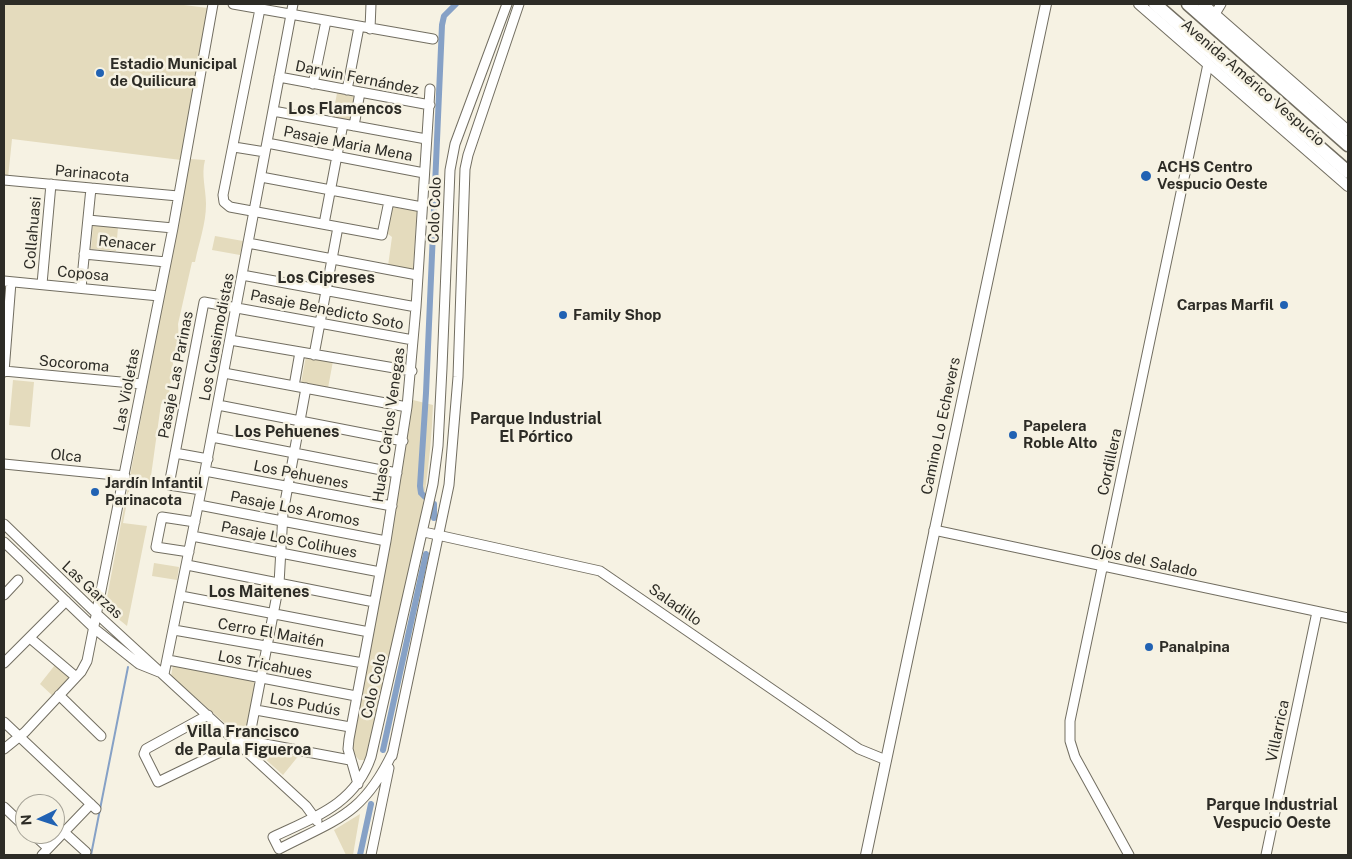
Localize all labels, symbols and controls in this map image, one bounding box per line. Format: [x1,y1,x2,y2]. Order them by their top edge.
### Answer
street label: Avenida Américo Vespucio [1178,16,1328,150]
place label: Estadio Municipal de Quilicura [110,55,238,90]
street label: Darwin Fernández [294,57,420,99]
marker: Estadio Municipal de Quilicura [94,67,106,79]
district label: Los Flamencos [288,99,402,119]
street label: Pasaje Maria Mena [282,123,414,165]
place label: ACHS Centro Vespucio Oeste [1157,158,1268,193]
street label: Parinacota [54,162,130,186]
marker: ACHS Centro Vespucio Oeste [1139,169,1153,183]
street label: Colo Colo [425,176,445,244]
street label: Collahuasi [21,196,45,270]
street label: Renacer [97,232,157,256]
street label: Coposa [56,263,110,285]
district label: Los Cipreses [277,268,375,288]
street label: Los Cuasimodistas [196,272,238,402]
street label: Pasaje Benedicto Soto [249,286,405,334]
place label: Carpas Marfil [1177,296,1274,314]
marker: Carpas Marfil [1278,299,1290,311]
place label: Family Shop [573,306,661,324]
marker: Family Shop [557,309,569,321]
street label: Pasaje Las Parinas [155,310,197,440]
street label: Huaso Carlos Venegas [369,346,409,504]
street label: Las Violetas [110,347,144,433]
street label: Socoroma [38,352,110,376]
street label: Camino Lo Echevers [918,356,964,496]
district label: Parque Industrial El Pórtico [470,409,602,447]
place label: Papelera Roble Alto [1023,417,1097,452]
district label: Los Pehuenes [234,422,340,442]
street label: Cordillera [1094,427,1126,497]
marker: Papelera Roble Alto [1007,429,1019,441]
street label: Olca [49,445,83,467]
street label: Los Pehuenes [252,457,350,493]
place label: Jardín Infantil Parinacota [105,474,203,509]
marker: Jardín Infantil Parinacota [89,486,101,498]
street label: Pasaje Los Aromos [229,488,361,530]
street label: Pasaje Los Colihues [219,518,359,562]
street label: Ojos del Salado [1089,541,1199,581]
street label: Las Garzas [58,557,126,623]
street label: Saladillo [645,580,705,630]
district label: Los Maitenes [208,582,310,602]
street label: Cerro El Maitén [216,615,326,651]
place label: Panalpina [1159,638,1230,656]
marker: Panalpina [1143,641,1155,653]
street label: Los Tricahues [216,647,314,683]
street label: Colo Colo [358,652,390,720]
street label: Los Pudús [268,690,342,720]
street label: Villarrica [1263,698,1293,764]
district label: Villa Francisco de Paula Figueroa [175,722,311,760]
north arrow [15,794,65,844]
district label: Parque Industrial Vespucio Oeste [1206,795,1338,833]
text: N [18,814,34,826]

